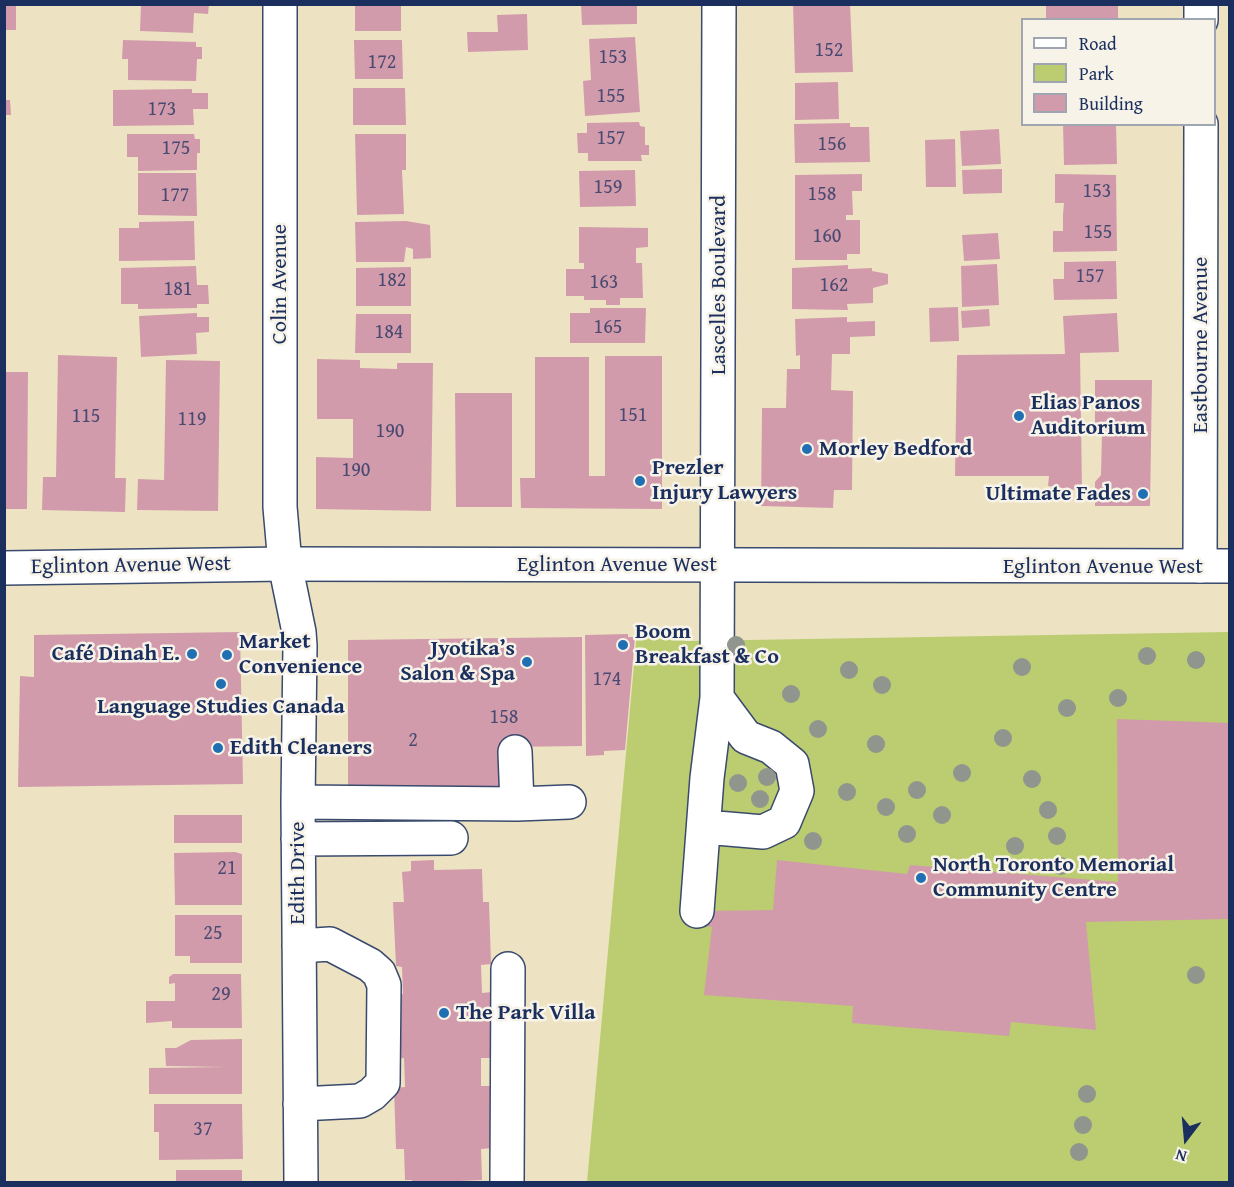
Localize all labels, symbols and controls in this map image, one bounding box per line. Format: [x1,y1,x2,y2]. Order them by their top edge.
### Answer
legend [1021,18,1216,126]
text: Road [1079,30,1117,57]
house number: 152 [815,39,843,63]
house number: 153 [599,46,627,70]
house number: 172 [368,51,396,75]
text: Park [1079,60,1114,87]
house number: 155 [597,85,625,109]
text: Building [1079,90,1143,117]
house number: 173 [148,98,176,122]
house number: 157 [597,127,625,151]
house number: 156 [818,133,846,157]
house number: 175 [162,137,190,161]
house number: 159 [594,176,622,200]
house number: 153 [1083,180,1111,204]
house number: 158 [808,183,836,207]
house number: 177 [161,184,189,208]
street label: Lascelles Boulevard [706,195,732,375]
house number: 155 [1084,221,1112,245]
street label: Colin Avenue [267,224,293,344]
house number: 160 [813,225,841,249]
street label: Eastbourne Avenue [1188,257,1214,433]
house number: 157 [1076,265,1104,289]
house number: 182 [378,269,406,293]
house number: 163 [590,271,618,295]
house number: 162 [820,274,848,298]
house number: 181 [164,278,192,302]
house number: 165 [594,316,622,340]
house number: 184 [375,321,403,345]
place label: Elias Panos Auditorium [1031,390,1146,442]
house number: 151 [619,404,647,428]
house number: 115 [72,405,100,429]
house number: 119 [178,408,206,432]
marker: Elias Panos Auditorium [1012,409,1026,423]
house number: 190 [376,420,404,444]
place label: Morley Bedford [819,436,972,462]
marker: Morley Bedford [800,442,814,456]
place label: Prezler Injury Lawyers [652,455,797,506]
house number: 190 [342,459,370,483]
marker: Prezler Injury Lawyers [633,474,647,488]
place label: Ultimate Fades [985,481,1131,507]
marker: Ultimate Fades [1136,487,1150,501]
street label: Eglinton Avenue West [31,551,231,581]
street label: Eglinton Avenue West [517,552,717,578]
street label: Eglinton Avenue West [1003,554,1203,580]
place label: Boom Breakfast & Co [635,619,779,670]
place label: Market Convenience [239,629,362,680]
place label: Jyotika’s Salon & Spa [400,636,515,688]
marker: Boom Breakfast & Co [616,638,630,652]
place label: Café Dinah E. [52,641,180,667]
marker: Café Dinah E. [185,647,199,661]
marker: Market Convenience [220,648,234,662]
marker: Jyotika’s Salon & Spa [520,655,534,669]
house number: 174 [593,668,621,692]
marker: Language Studies Canada [214,677,228,691]
place label: Language Studies Canada [97,694,345,720]
house number: 158 [490,706,518,730]
house number: 2 [408,729,418,753]
place label: Edith Cleaners [230,735,372,761]
marker: Edith Cleaners [211,741,225,755]
street label: Edith Drive [285,821,311,925]
place label: North Toronto Memorial Community Centre [933,852,1174,903]
house number: 21 [217,857,237,881]
marker: North Toronto Memorial Community Centre [914,871,928,885]
house number: 25 [203,922,223,946]
house number: 29 [211,983,231,1007]
place label: The Park Villa [456,1000,596,1026]
marker: The Park Villa [437,1006,451,1020]
north arrow [1156,1109,1216,1169]
house number: 37 [193,1118,213,1142]
text: N [1173,1143,1189,1169]

